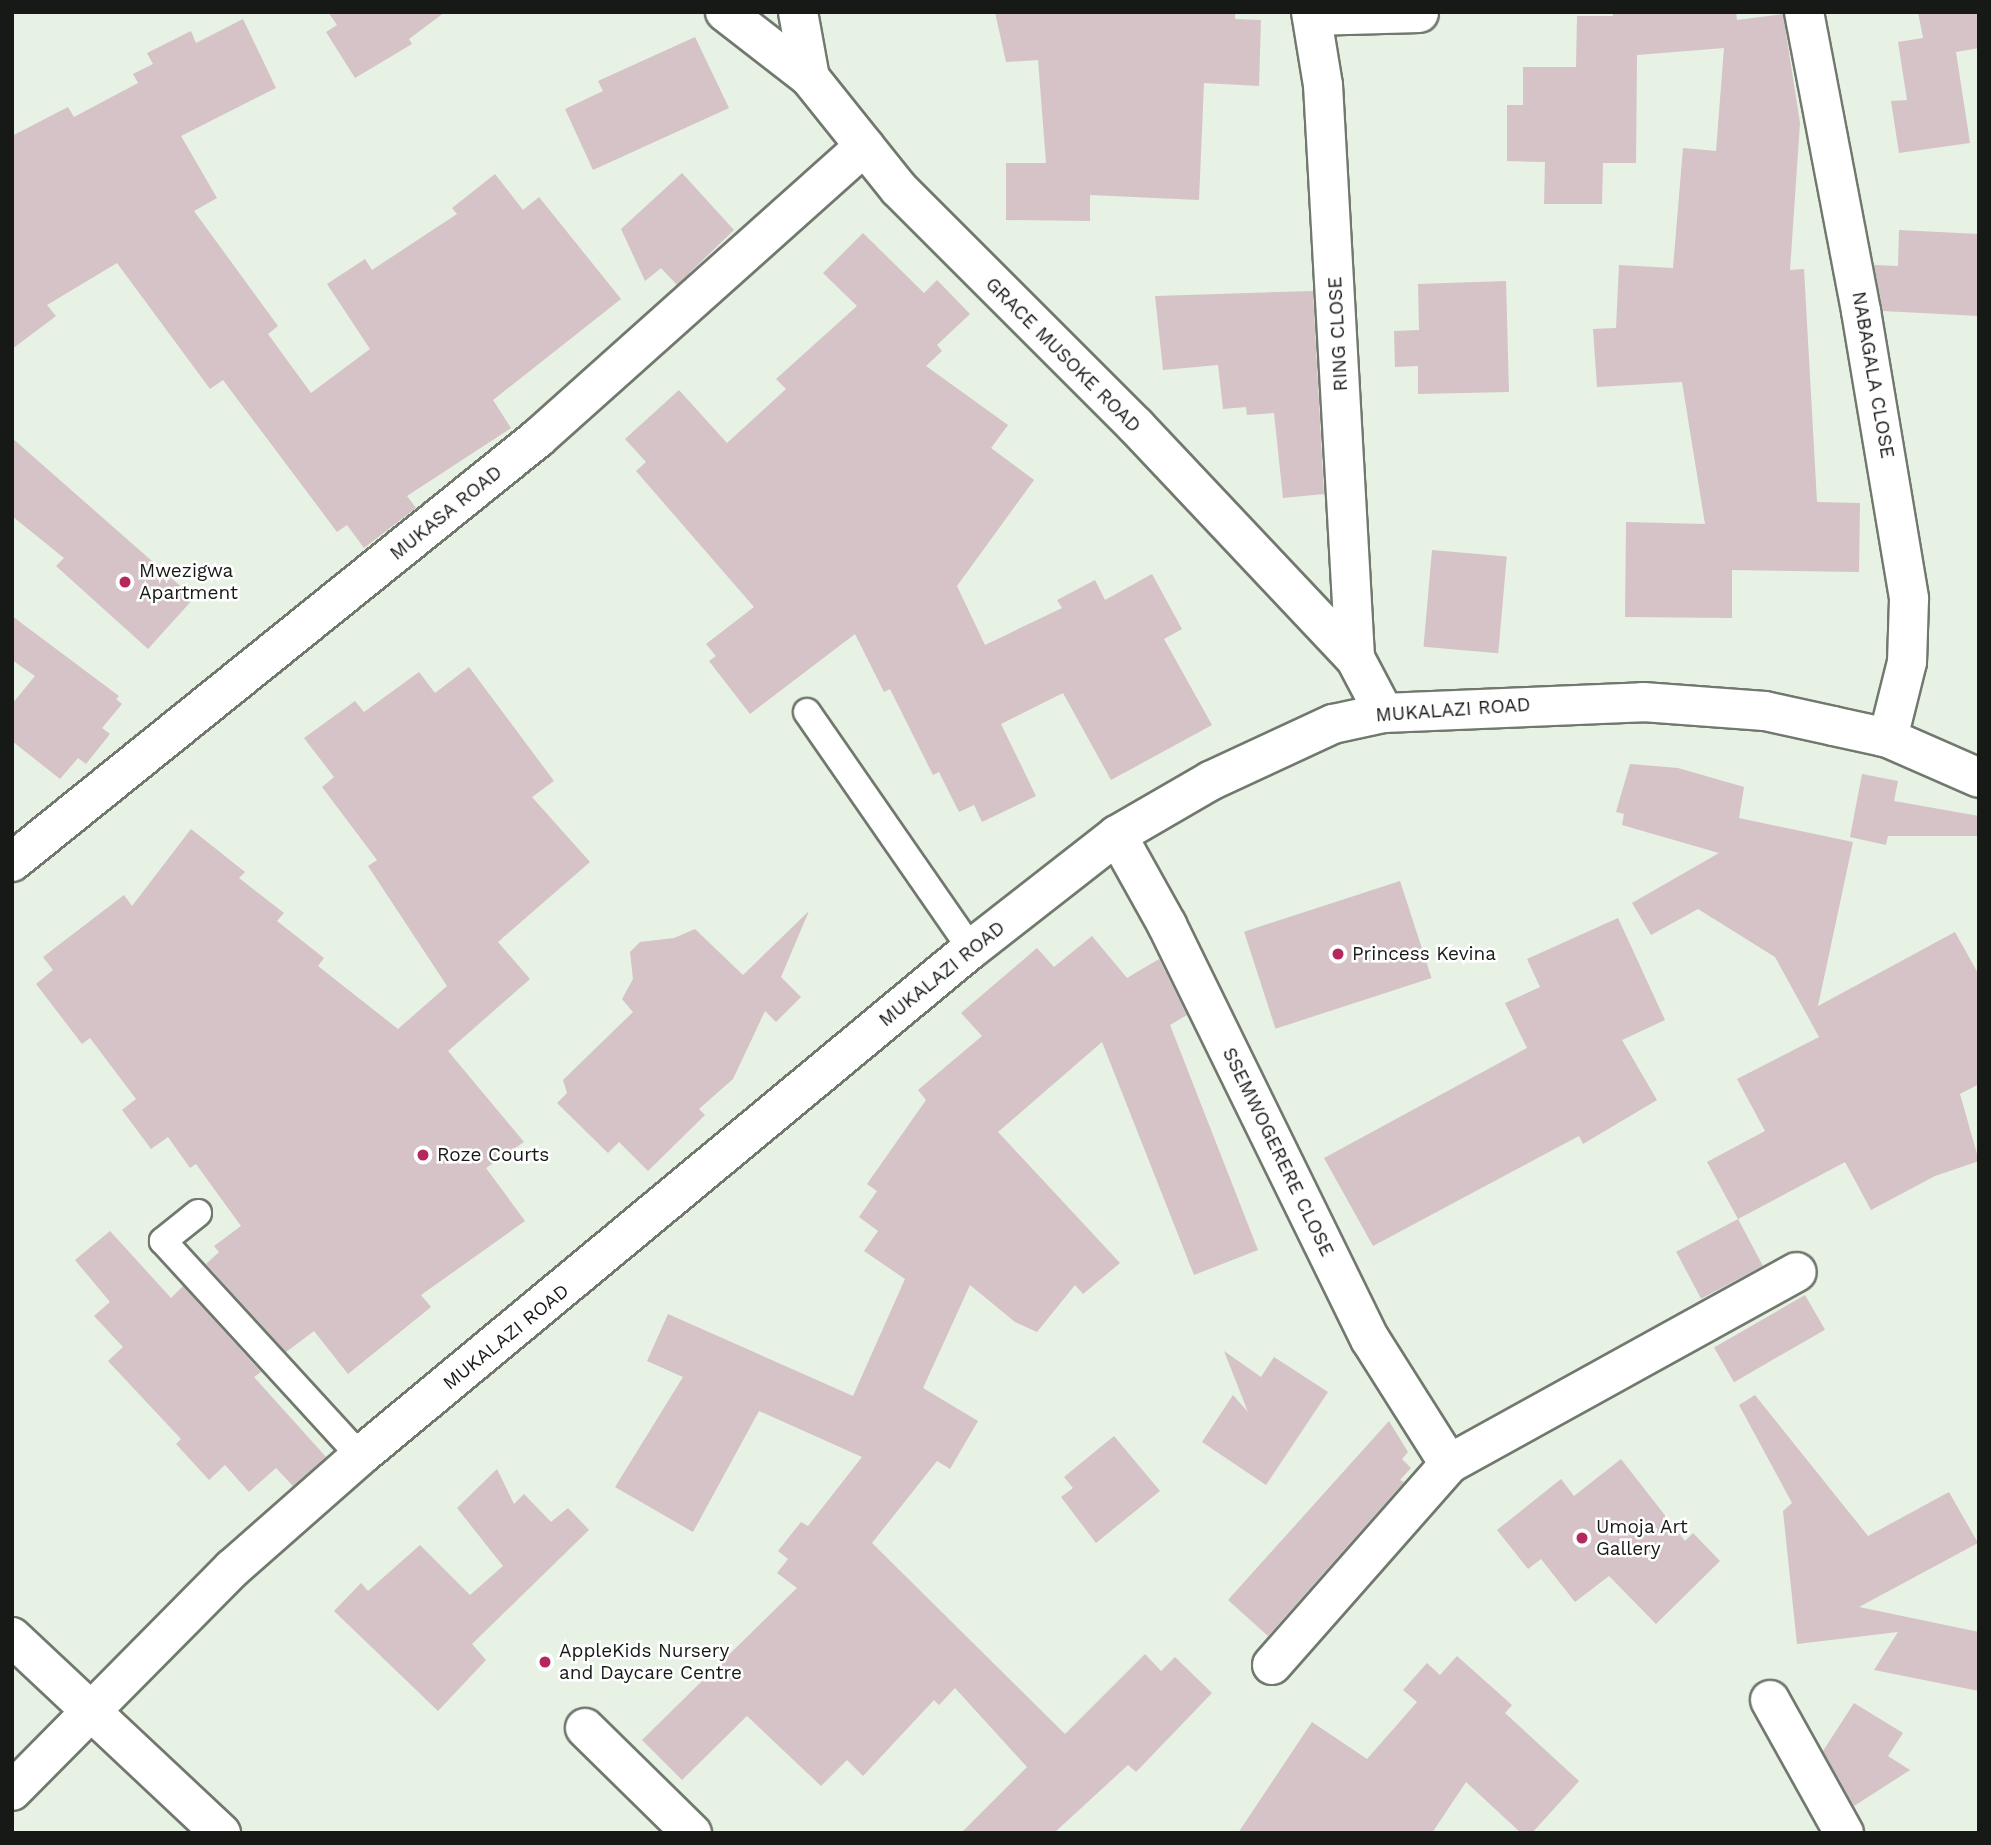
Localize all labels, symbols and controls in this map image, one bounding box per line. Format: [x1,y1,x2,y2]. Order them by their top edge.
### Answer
street label: GRACE MUSOKE ROAD [981,273,1145,437]
street label: RING CLOSE [1324,276,1352,392]
street label: NABAGALA CLOSE [1847,289,1899,461]
street label: MUKASA ROAD [385,461,507,565]
place label: Mwezigwa Apartment [139,560,238,604]
marker: Mwezigwa Apartment [117,574,133,590]
street label: MUKALAZI ROAD [1375,693,1531,727]
street label: MUKALAZI ROAD [875,916,1009,1032]
place label: Princess Kevina [1352,943,1496,965]
marker: Princess Kevina [1330,946,1346,962]
street label: SSEMWOGERERE CLOSE [1217,1044,1339,1260]
place label: Roze Courts [437,1144,549,1166]
marker: Roze Courts [415,1147,431,1163]
street label: MUKALAZI ROAD [439,1279,573,1395]
place label: Umoja Art Gallery [1596,1516,1689,1560]
marker: Umoja Art Gallery [1574,1530,1590,1546]
place label: AppleKids Nursery and Daycare Centre [559,1640,742,1684]
marker: AppleKids Nursery and Daycare Centre [537,1654,553,1670]

